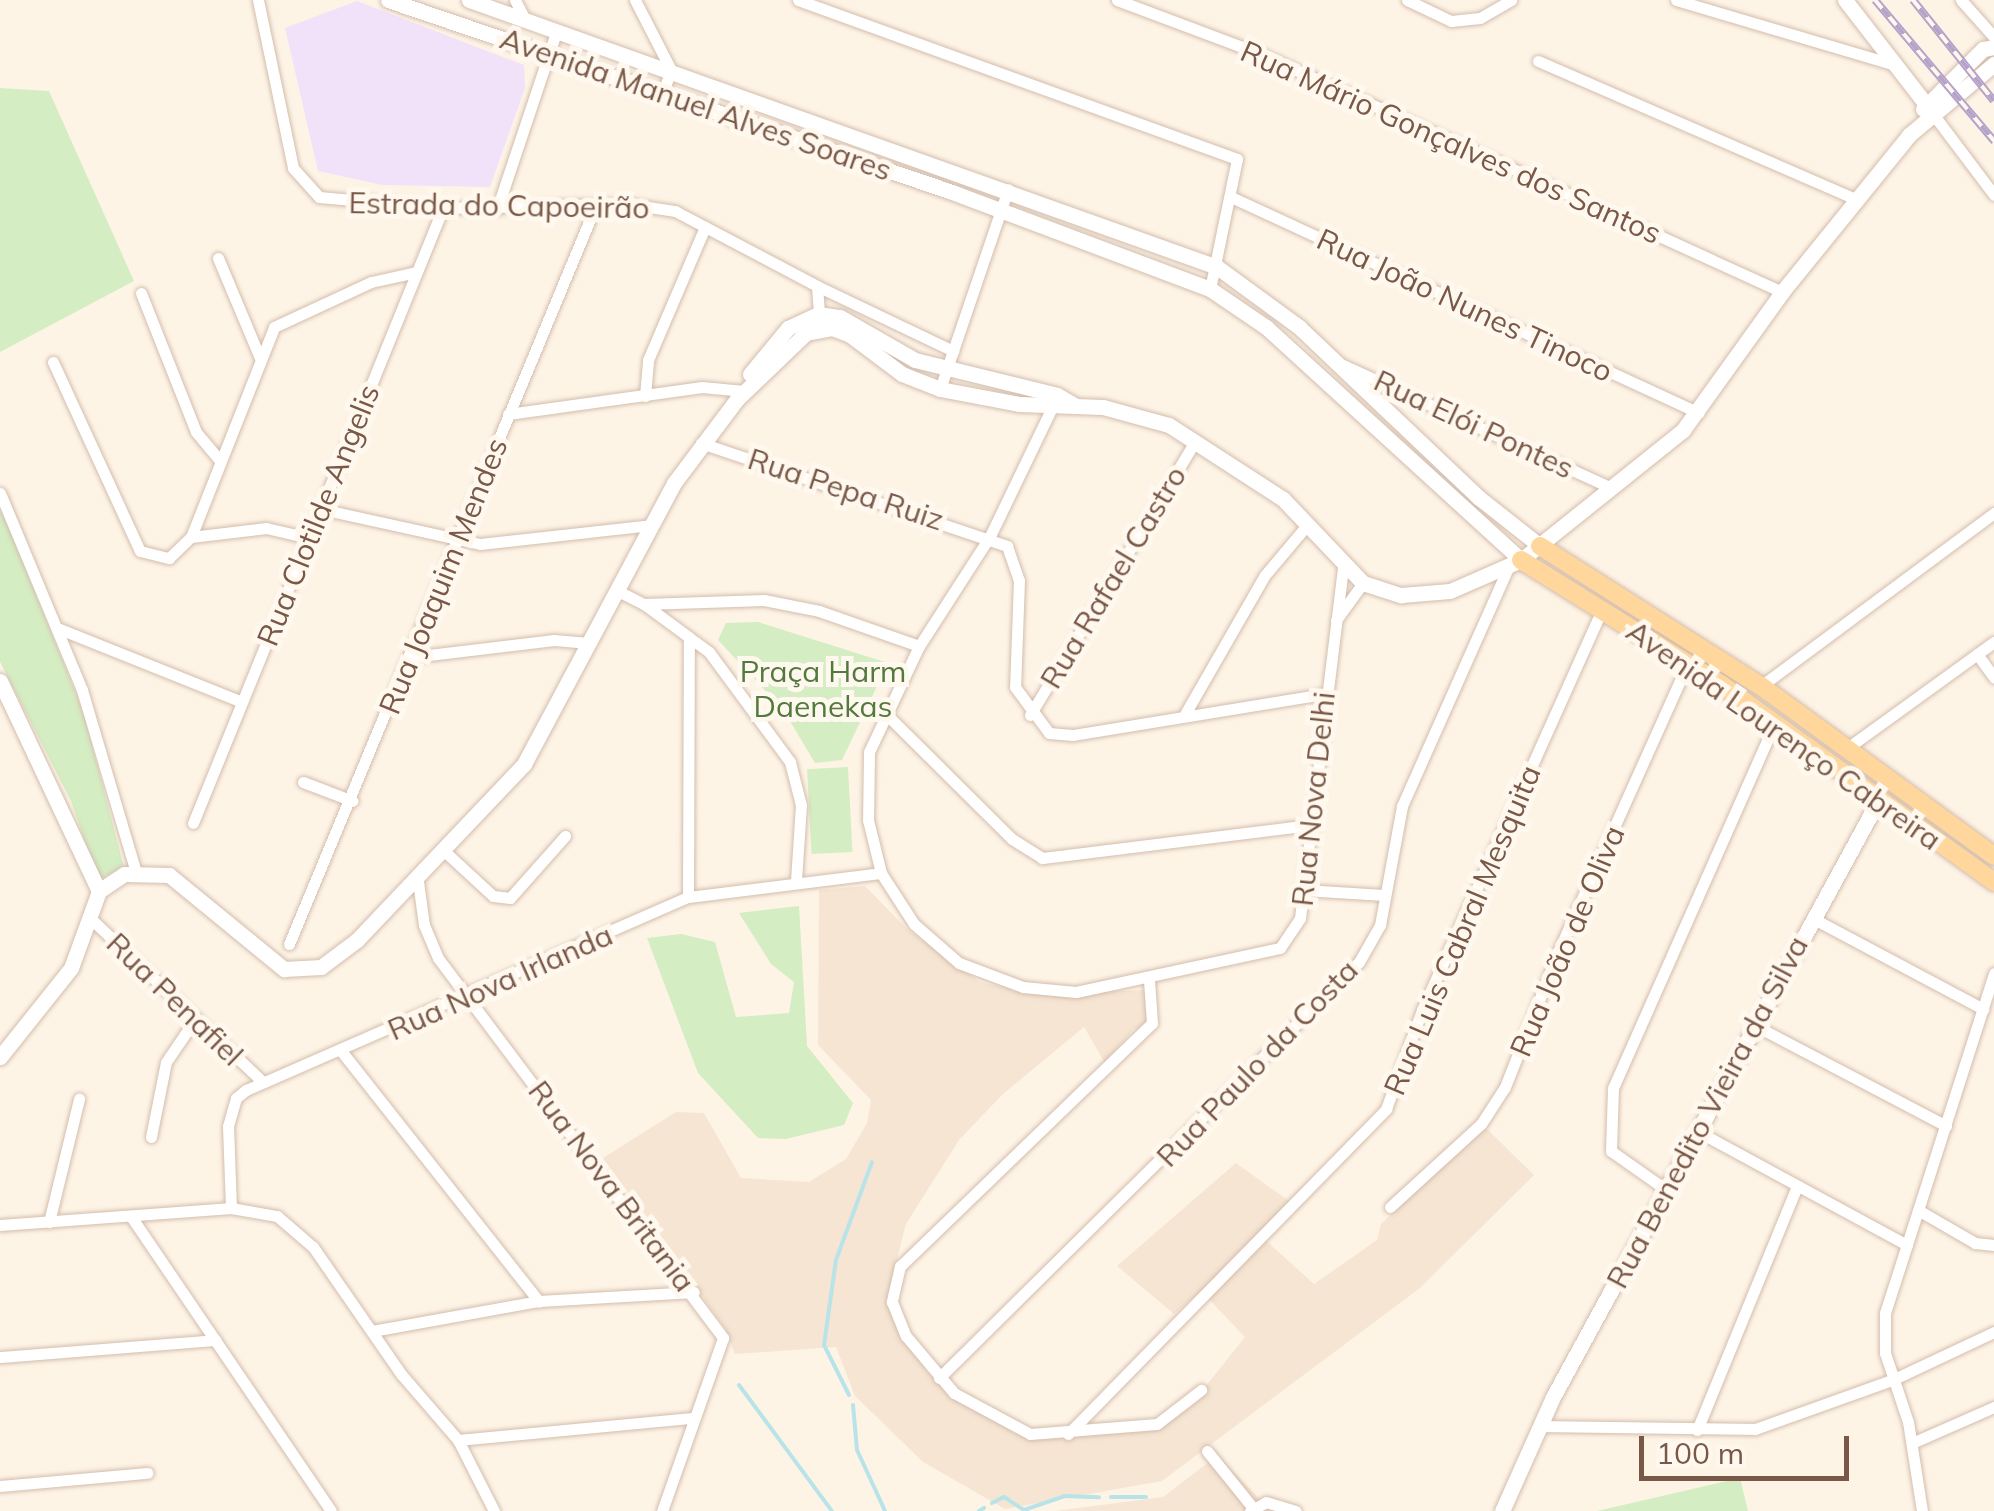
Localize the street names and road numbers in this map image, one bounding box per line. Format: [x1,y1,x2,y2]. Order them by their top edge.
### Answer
street label: Avenida Manuel Alves Soares [496,20,896,188]
street label: Rua Mário Gonçalves dos Santos [1235,33,1667,251]
street label: Estrada do Capoeirão [348,184,650,226]
street label: Rua João Nunes Tinoco [1312,221,1618,389]
street label: Rua Elói Pontes [1369,362,1579,486]
street label: Rua Clotilde Angelis [249,379,387,651]
street label: Rua Joaquim Mendes [371,433,515,719]
street label: Rua Pepa Ruiz [744,440,948,538]
street label: Rua Rafael Castro [1032,459,1194,695]
street label: Avenida Lourenço Cabreira [1620,613,1948,857]
street label: Rua Nova Delhi [1284,690,1342,908]
street label: Rua Luis Cabral Mesquita [1376,760,1548,1100]
street label: Rua João de Oliva [1502,820,1632,1062]
street label: Rua Nova Irlanda [382,916,618,1048]
street label: Rua Penafiel [99,925,251,1073]
street label: Rua Benedito Vieira da Silva [1599,930,1815,1294]
street label: Rua Paulo da Costa [1149,952,1365,1174]
street label: Rua Nova Britania [521,1074,703,1298]

